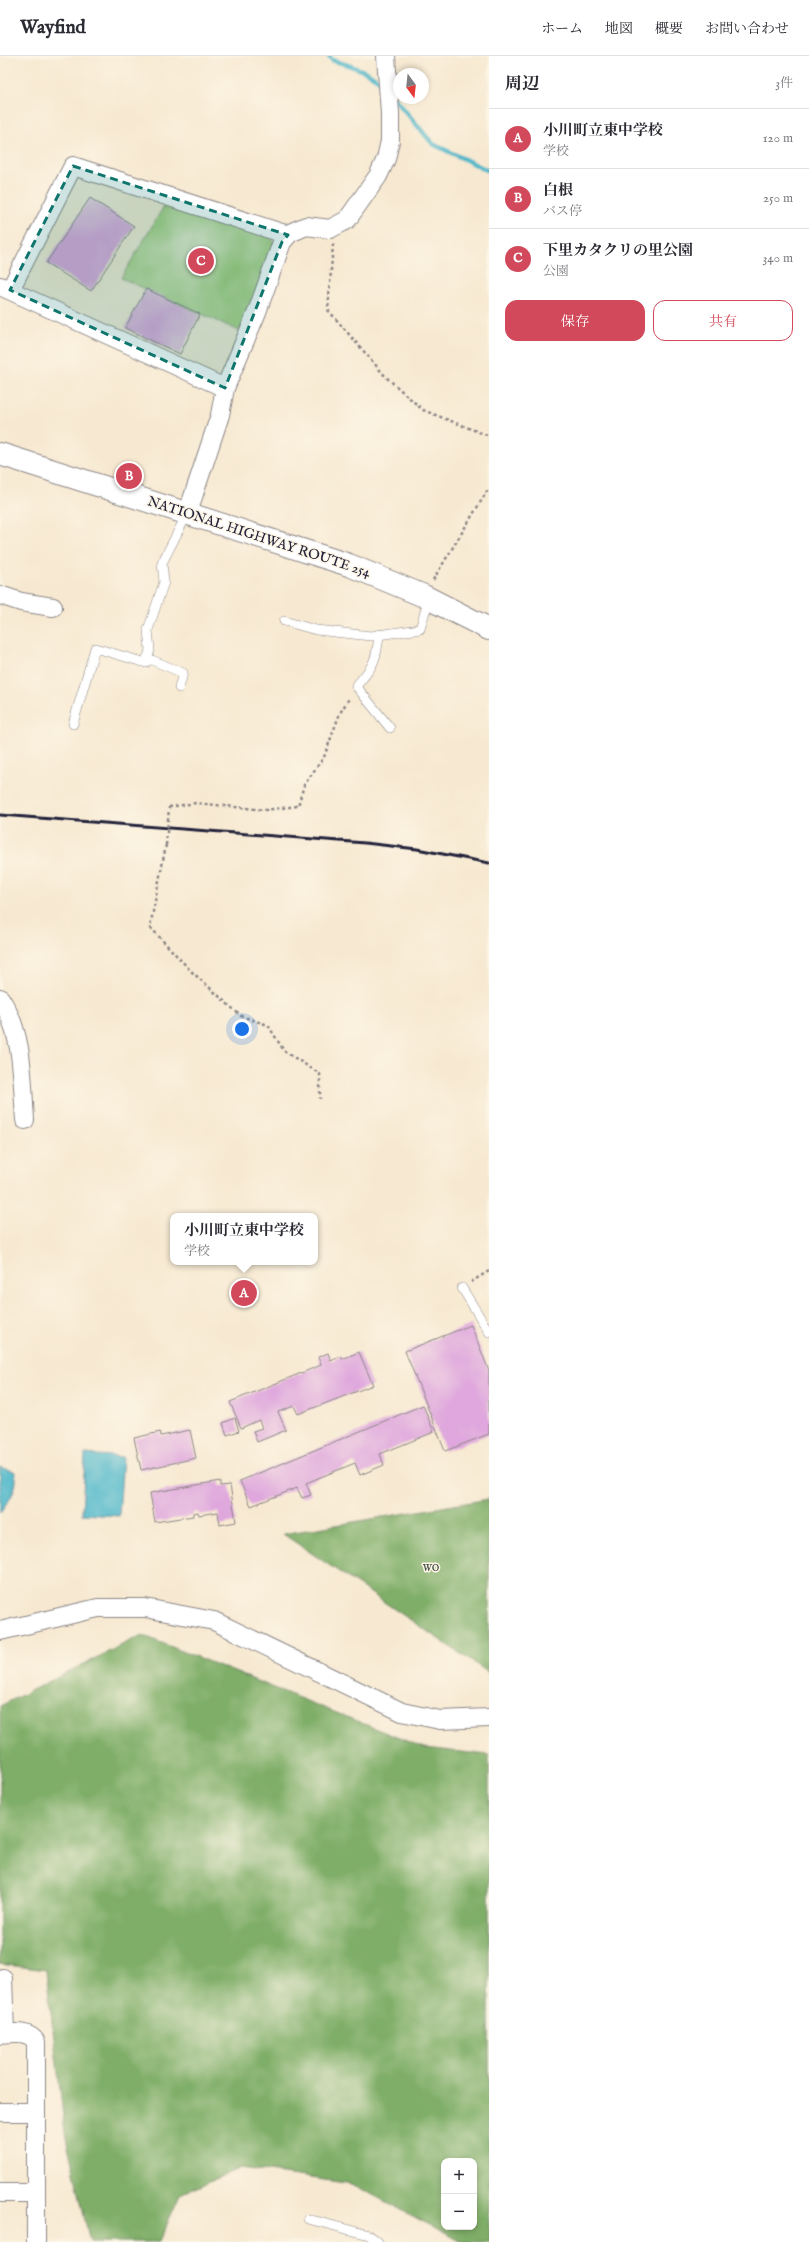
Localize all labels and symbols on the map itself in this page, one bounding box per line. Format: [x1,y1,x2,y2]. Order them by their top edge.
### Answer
north arrow [393,68,429,104]
pin: C [188,246,214,276]
pin: B [116,461,142,491]
street label: NATIONAL HIGHWAY ROUTE 254 [145,492,373,582]
your location [232,1019,252,1039]
pin: A [231,1278,257,1308]
park label: wo [423,1558,440,1576]

